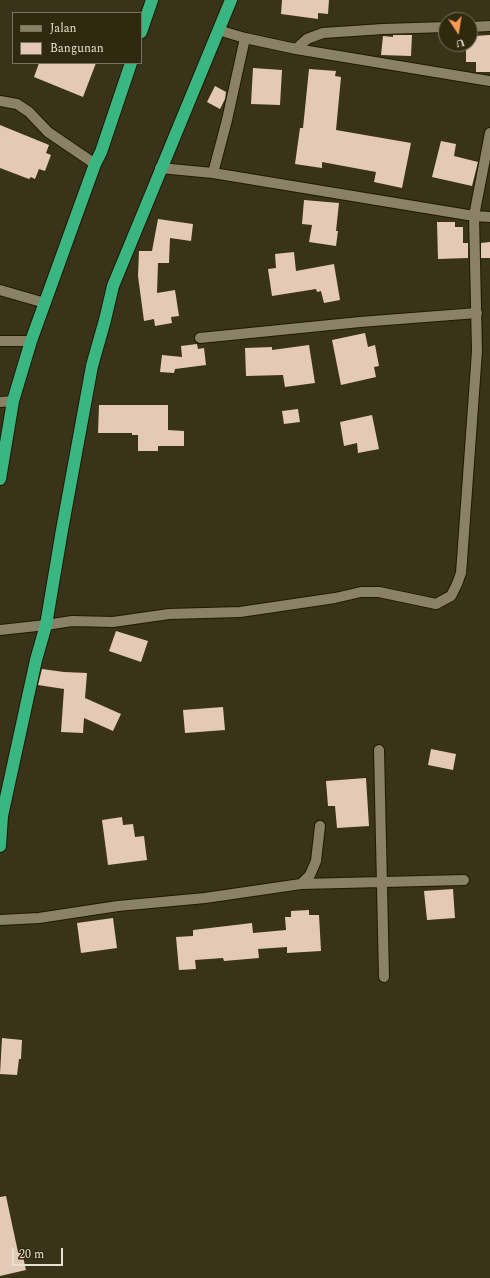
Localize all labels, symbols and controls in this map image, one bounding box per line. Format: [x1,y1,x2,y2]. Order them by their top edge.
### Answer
legend [12,12,142,64]
north arrow [438,12,478,52]
text: Jalan [50,19,77,38]
text: U [454,34,467,53]
text: Bangunan [50,39,104,58]
scale bar [14,1240,65,1266]
text: 20 m [19,1245,44,1264]

